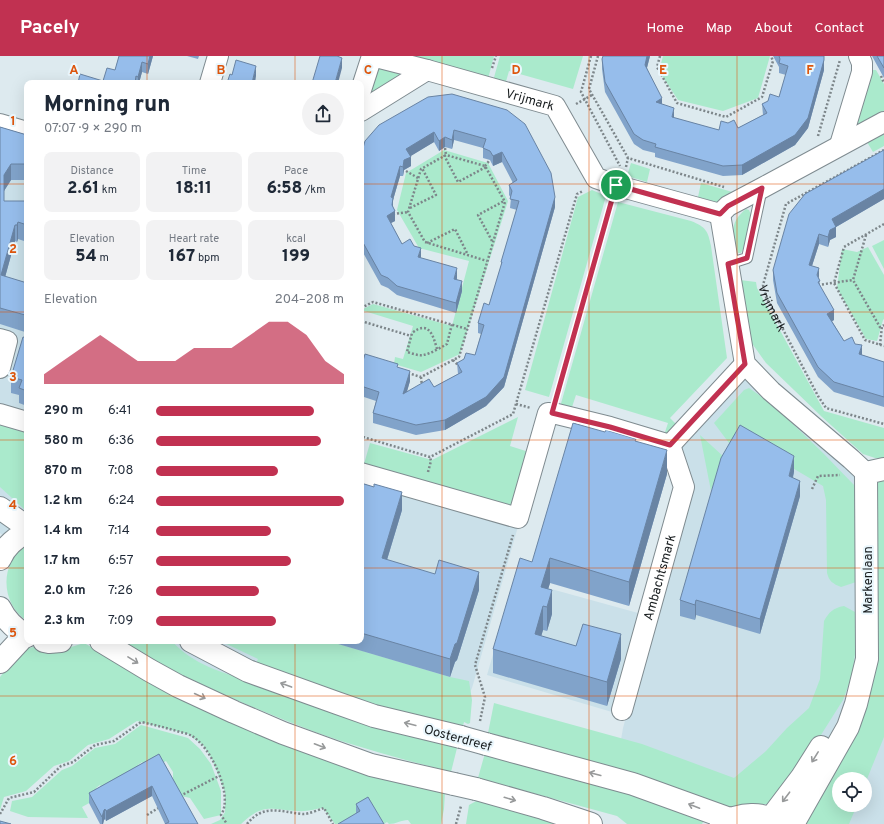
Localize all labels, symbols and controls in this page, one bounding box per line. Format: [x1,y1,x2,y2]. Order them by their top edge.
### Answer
text: Pacely [20,16,80,40]
text: Home [647,20,684,37]
text: Map [706,20,732,37]
text: About [754,20,793,37]
text: Contact [815,20,864,37]
text: A [69,63,79,79]
text: B [217,63,226,79]
text: C [364,63,372,79]
text: D [511,63,521,79]
text: E [659,63,667,79]
text: F [806,63,814,79]
street label: Vrijmark [504,87,556,115]
text: Morning run [44,92,170,119]
button: share [302,93,344,135]
text: 1 [10,114,16,130]
text: 07:07 · 9 × 290 m [44,121,142,137]
text: Distance [70,164,114,178]
text: Time [182,164,206,178]
text: Pace [284,164,308,178]
pin [599,168,633,202]
icon: arrive [605,174,627,196]
text: 2.61 [67,178,99,200]
text: 18:11 [176,178,212,200]
text: 6:58 [266,178,302,200]
text: km [99,183,117,197]
text: /km [302,183,326,197]
text: Elevation [69,232,115,246]
text: Heart rate [169,232,219,246]
text: kcal [286,232,306,246]
text: 2 [9,242,17,258]
text: 54 [75,246,97,268]
text: 167 [168,246,195,268]
text: 199 [282,246,310,268]
text: m [97,251,109,265]
text: bpm [195,251,220,265]
street label: Vrijmark [753,283,789,335]
text: Elevation [44,292,97,308]
text: 204–208 m [275,292,344,308]
text: 3 [9,370,17,386]
text: 290 m [44,403,83,419]
text: 6:41 [108,403,132,419]
text: 580 m [44,433,83,449]
text: 6:36 [108,433,134,449]
text: 870 m [44,463,82,479]
text: 7:08 [108,463,133,479]
text: 1.2 km [44,493,82,509]
text: 6:24 [108,493,135,509]
text: 4 [9,498,17,514]
text: 1.4 km [44,523,83,539]
text: 7:14 [108,523,130,539]
street label: Ambachtsmark [641,533,681,623]
street label: Markenlaan [861,546,877,614]
text: 1.7 km [44,553,80,569]
text: 6:57 [108,553,133,569]
text: 2.0 km [44,583,86,599]
text: 7:26 [108,583,133,599]
text: 2.3 km [44,613,85,629]
text: 7:09 [108,613,133,629]
text: 5 [9,626,17,642]
one-way arrow [127,657,139,665]
one-way arrow [281,680,293,688]
one-way arrow [193,693,205,700]
one-way arrow [404,720,417,728]
street label: Oosterdreef [422,722,494,756]
one-way arrow [313,743,325,751]
one-way arrow [810,751,818,763]
text: 6 [9,754,17,770]
one-way arrow [589,770,602,777]
map controls [832,772,872,812]
button: locate [832,772,872,812]
one-way arrow [782,792,790,803]
one-way arrow [503,795,516,803]
one-way arrow [688,801,700,809]

